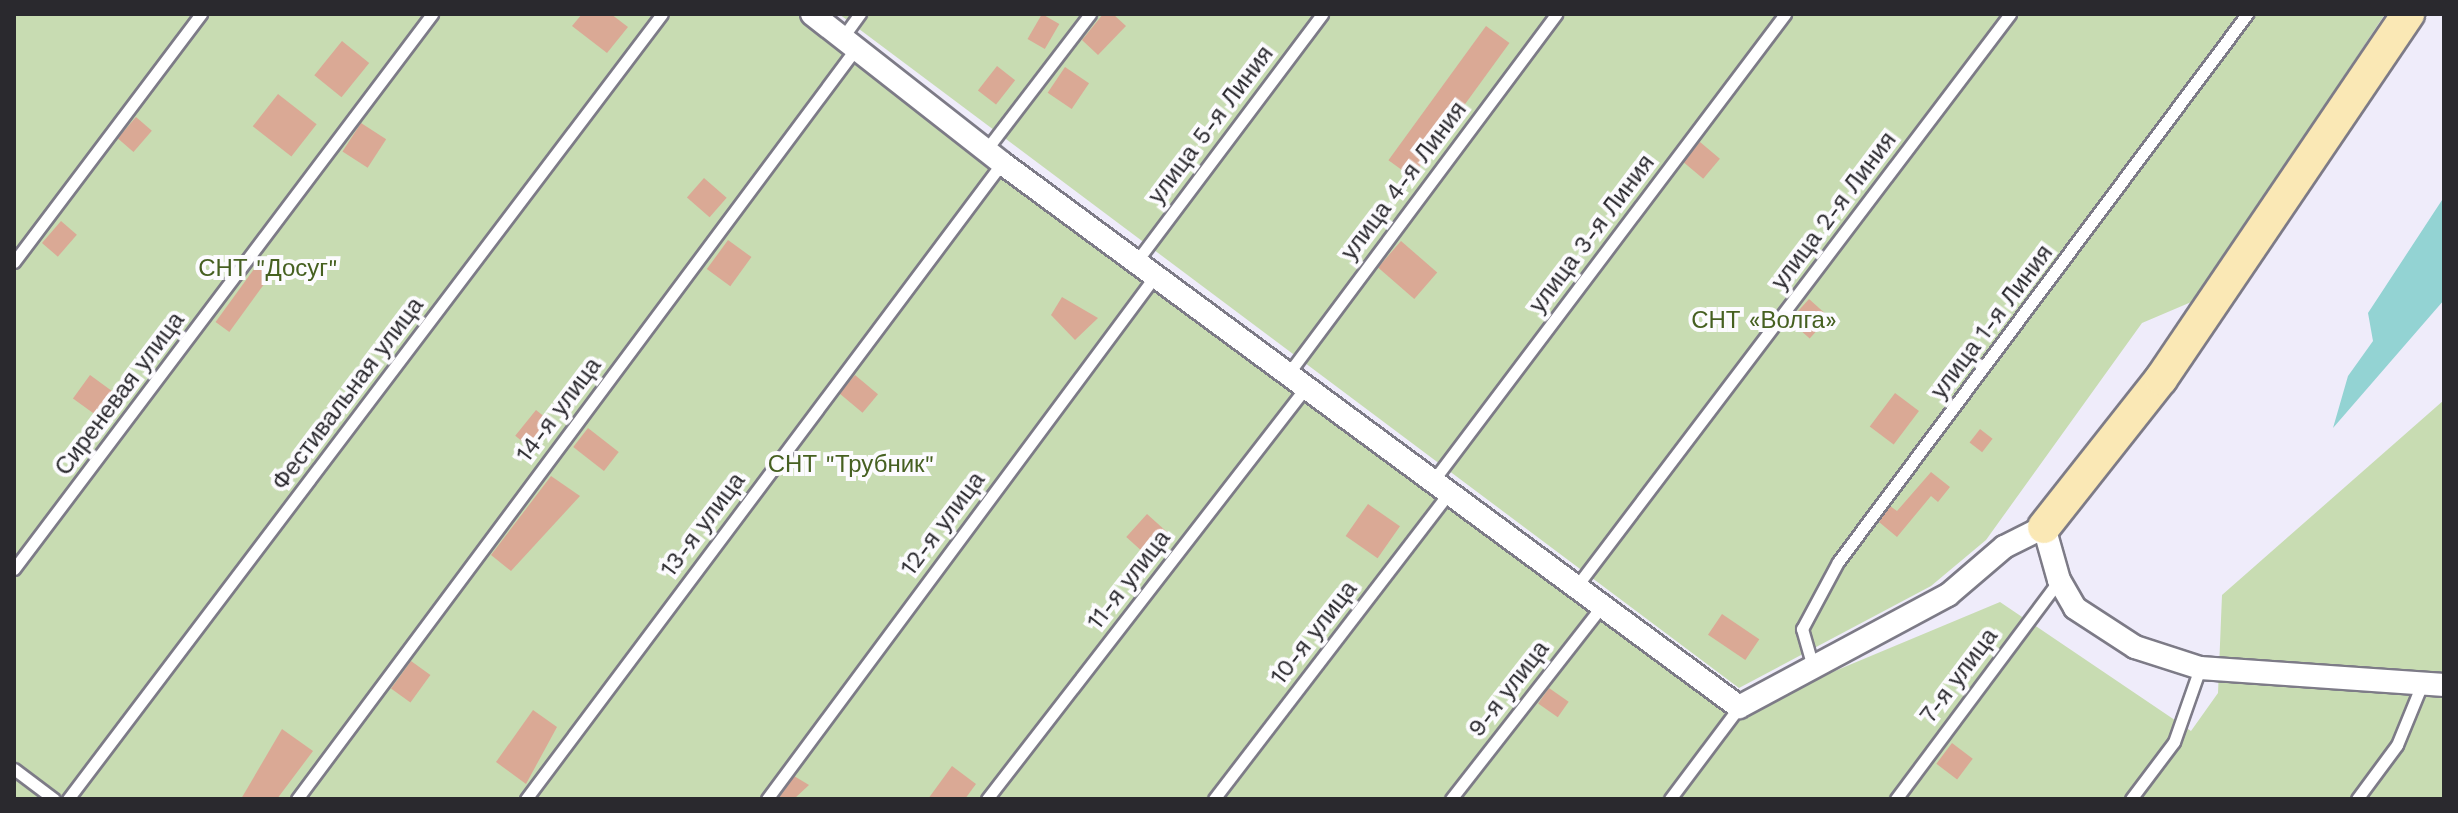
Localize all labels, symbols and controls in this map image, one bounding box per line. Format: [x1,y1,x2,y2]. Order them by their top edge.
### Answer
street label: улица 5-я Линия [1142,40,1280,210]
street label: улица 4-я Линия [1335,96,1473,266]
street label: улица 2-я Линия [1765,127,1903,295]
street label: улица 3-я Линия [1523,149,1661,319]
street label: улица 1-я Линия [1925,239,2059,405]
park label: СНТ "Досуг" [198,255,338,283]
street label: Фестивальная улица [266,292,430,496]
street label: Сиреневая улица [49,307,191,481]
park label: СНТ «Волга» [1691,307,1837,335]
street label: 14-я улица [510,352,608,468]
park label: СНТ "Трубник" [768,451,934,479]
street label: 13-я улица [655,467,751,583]
street label: 12-я улица [895,467,991,581]
street label: 11-я улица [1081,525,1177,635]
street label: 10-я улица [1265,575,1363,691]
street label: 7-я улица [1914,623,2004,729]
street label: 9-я улица [1462,635,1556,743]

